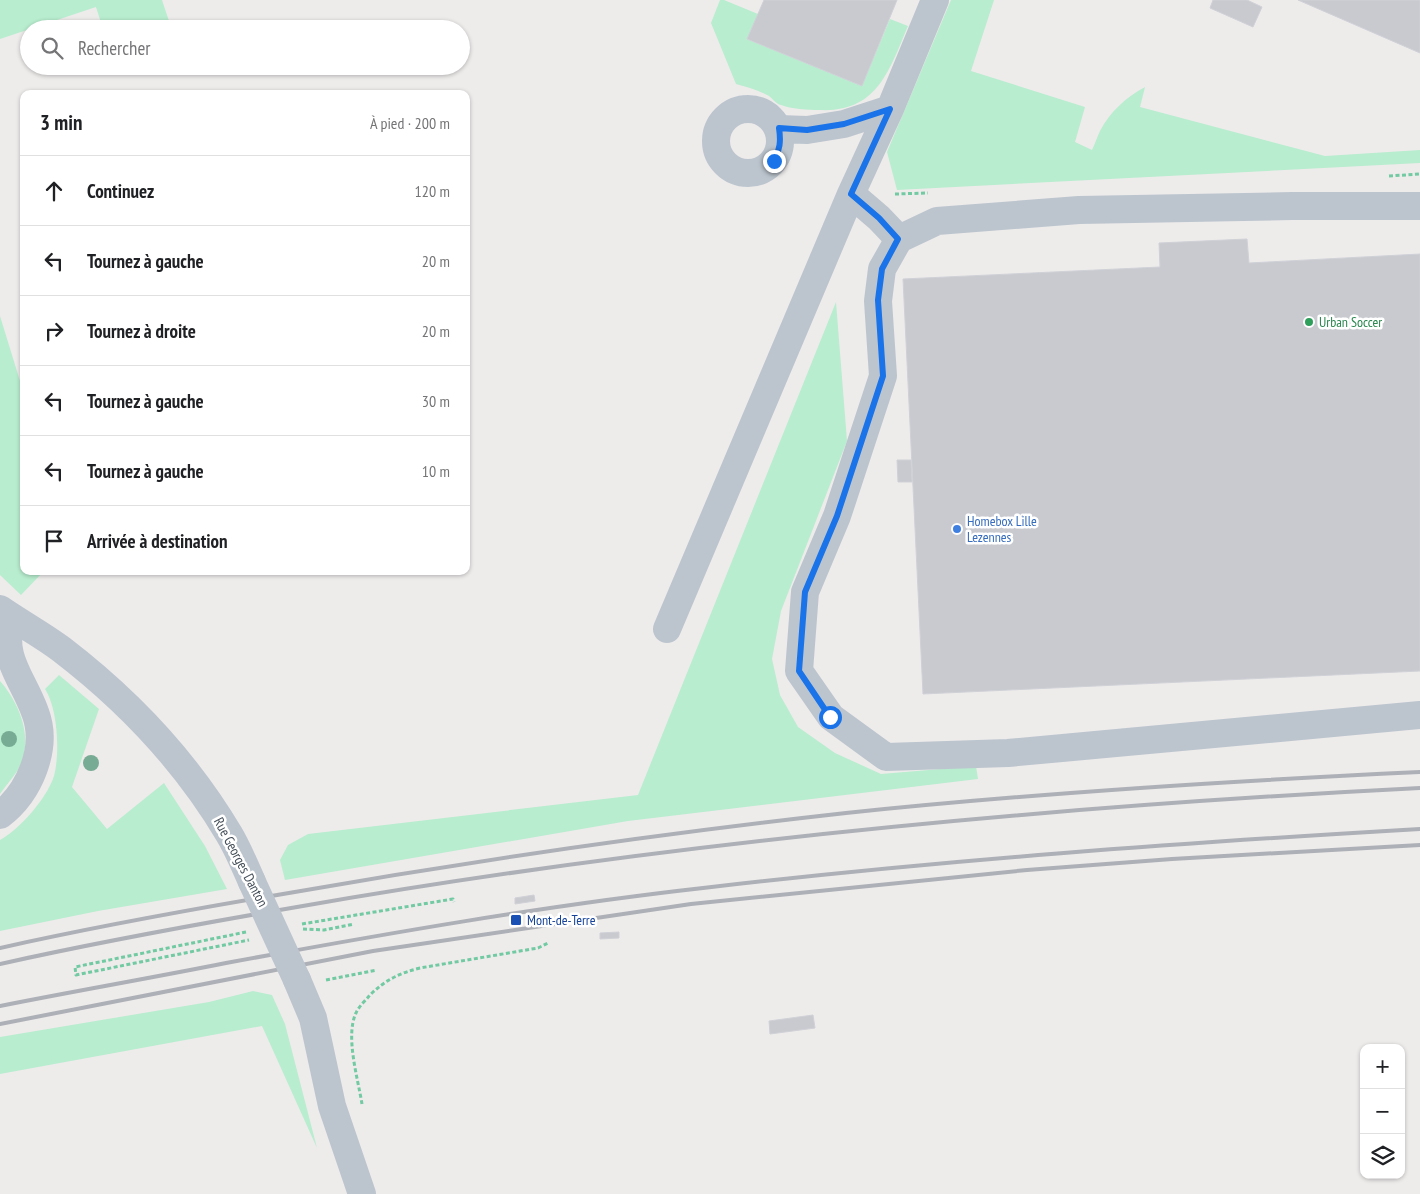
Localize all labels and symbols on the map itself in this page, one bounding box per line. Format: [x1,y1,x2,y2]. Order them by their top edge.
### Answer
route end [763,150,786,173]
place label: Urban Soccer [1319,313,1382,331]
marker: Urban Soccer [1303,316,1315,328]
place label: Homebox Lille Lezennes [967,512,1037,546]
marker: Homebox Lille Lezennes [951,523,963,535]
route start [819,706,842,729]
street label: Rue Georges Danton [210,814,272,910]
place label: Mont-de-Terre [527,911,596,929]
marker: Mont-de-Terre [509,913,523,927]

